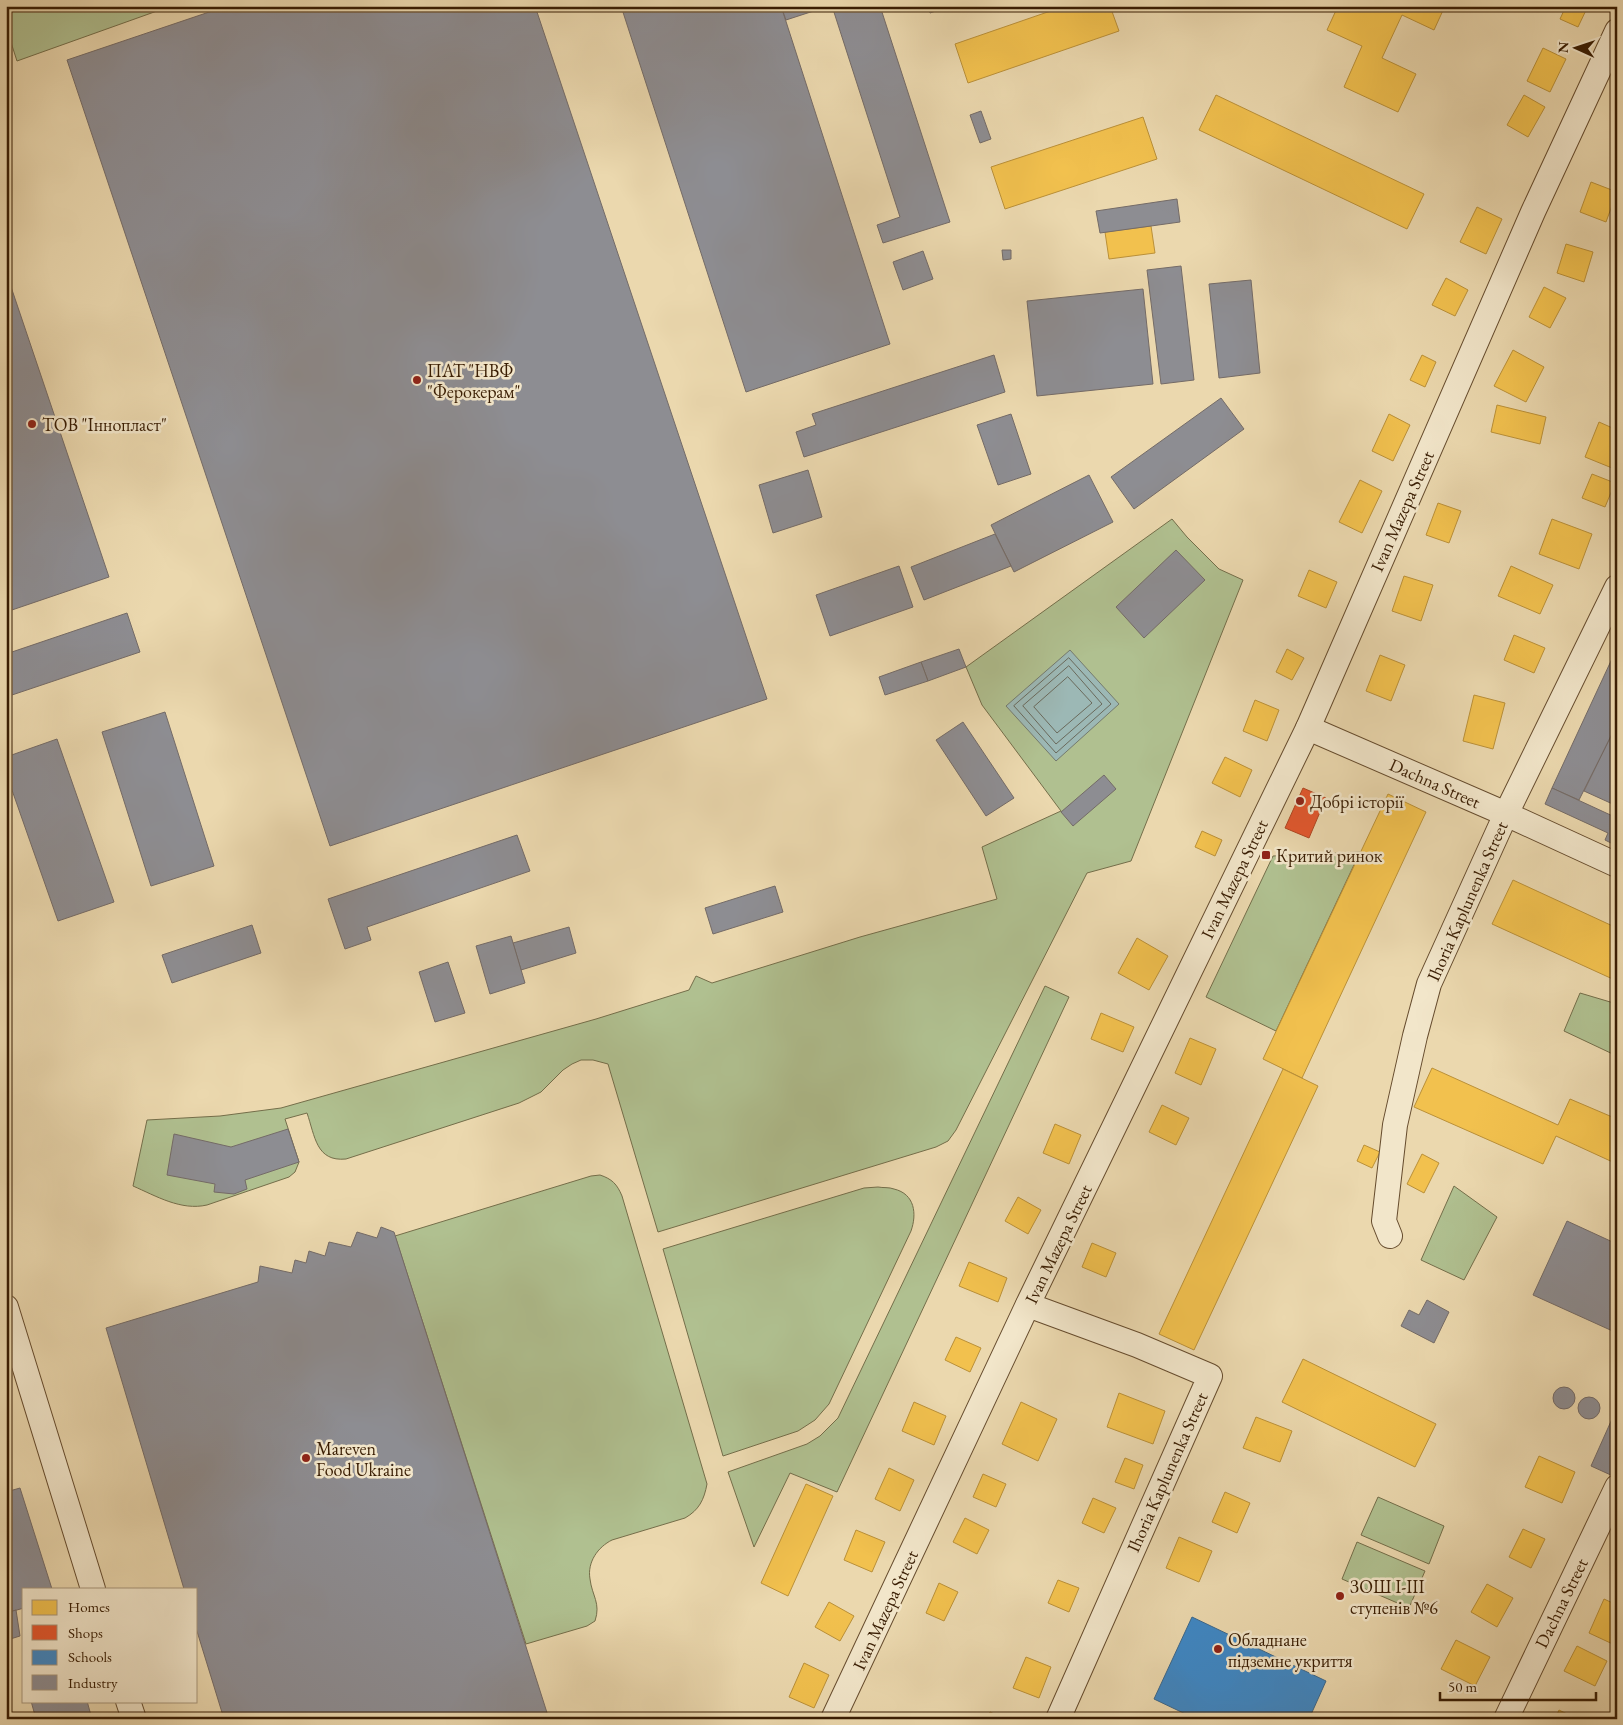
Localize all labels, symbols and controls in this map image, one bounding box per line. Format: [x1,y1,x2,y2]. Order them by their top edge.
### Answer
north arrow [1550,22,1600,72]
text: N [1554,41,1572,53]
place label: ПАТ "НВФ "Ферокерам" [427,359,521,403]
marker: ПАТ "НВФ "Ферокерам" [411,374,423,386]
place label: ТОВ "Іннопласт" [42,413,167,436]
marker: ТОВ "Іннопласт" [26,418,38,430]
street label: Ivan Mazepa Street [1365,447,1439,575]
street label: Dachna Street [1386,753,1484,813]
place label: Добрі історії [1310,790,1404,813]
marker: Добрі історії [1294,795,1306,807]
street label: Ivan Mazepa Street [1195,815,1273,942]
street label: Ihoria Kaplunenka Street [1421,817,1513,985]
place label: Критий ринок [1276,844,1383,867]
marker: Критий ринок [1260,849,1272,861]
street label: Ivan Mazepa Street [1019,1180,1097,1307]
street label: Ihoria Kaplunenka Street [1121,1388,1213,1556]
place label: Mareven Food Ukraine [316,1437,411,1481]
marker: Mareven Food Ukraine [300,1452,312,1464]
street label: Ivan Mazepa Street [847,1546,923,1674]
street label: Dachna Street [1529,1554,1593,1652]
place label: ЗОШ І-ІІІ ступенів №6 [1350,1575,1438,1619]
legend [22,1588,198,1702]
marker: ЗОШ І-ІІІ ступенів №6 [1334,1590,1346,1602]
text: Homes [68,1597,110,1616]
text: Shops [68,1623,103,1642]
place label: Обладнане підземне укриття [1228,1628,1353,1672]
marker: Обладнане підземне укриття [1212,1643,1224,1655]
text: Schools [68,1647,112,1666]
scale bar [1440,1670,1597,1702]
text: Industry [68,1673,118,1692]
text: 50 m [1448,1677,1477,1696]

